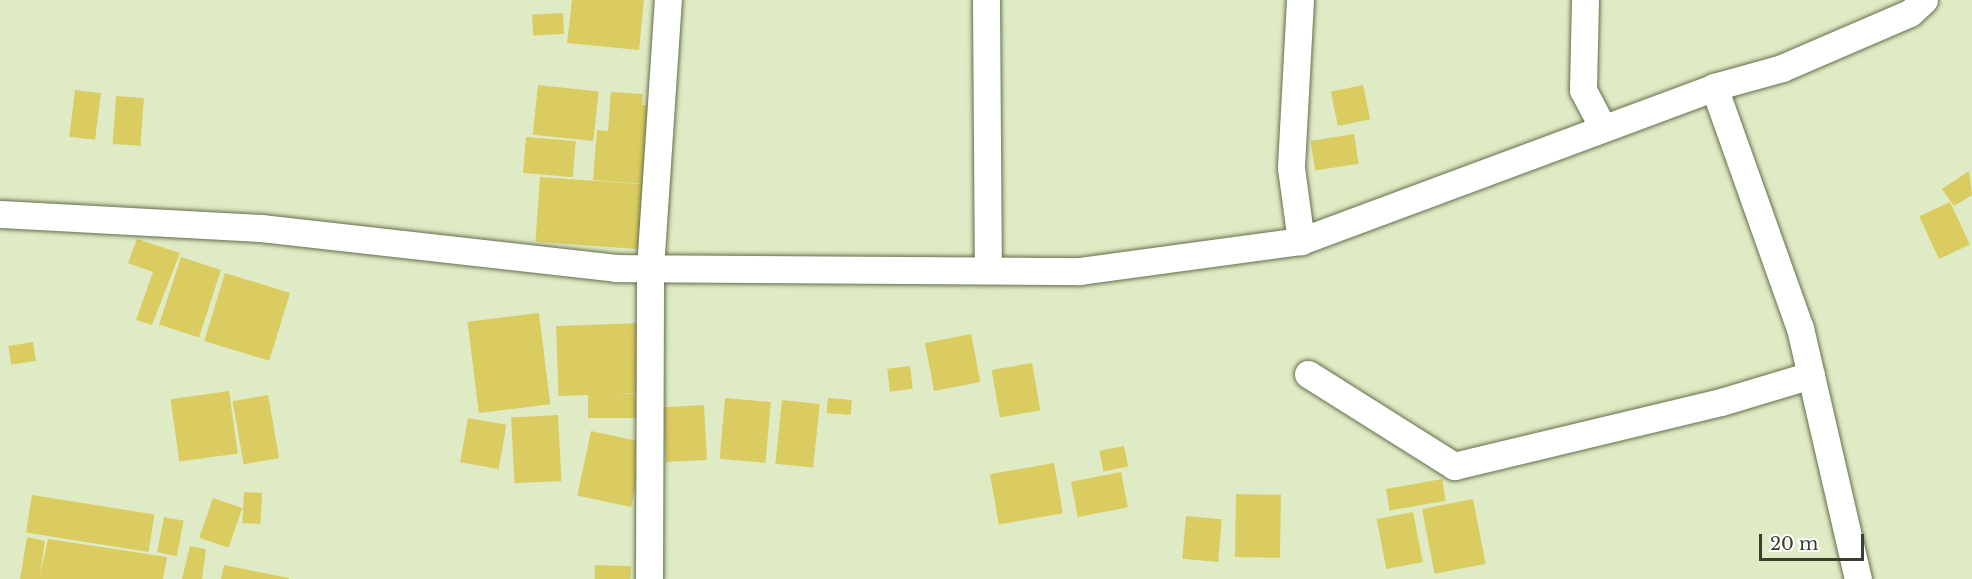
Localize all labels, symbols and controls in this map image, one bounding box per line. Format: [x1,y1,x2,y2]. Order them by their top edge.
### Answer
scale bar [1762,522,1867,560]
text: 20 m [1770,533,1818,555]

